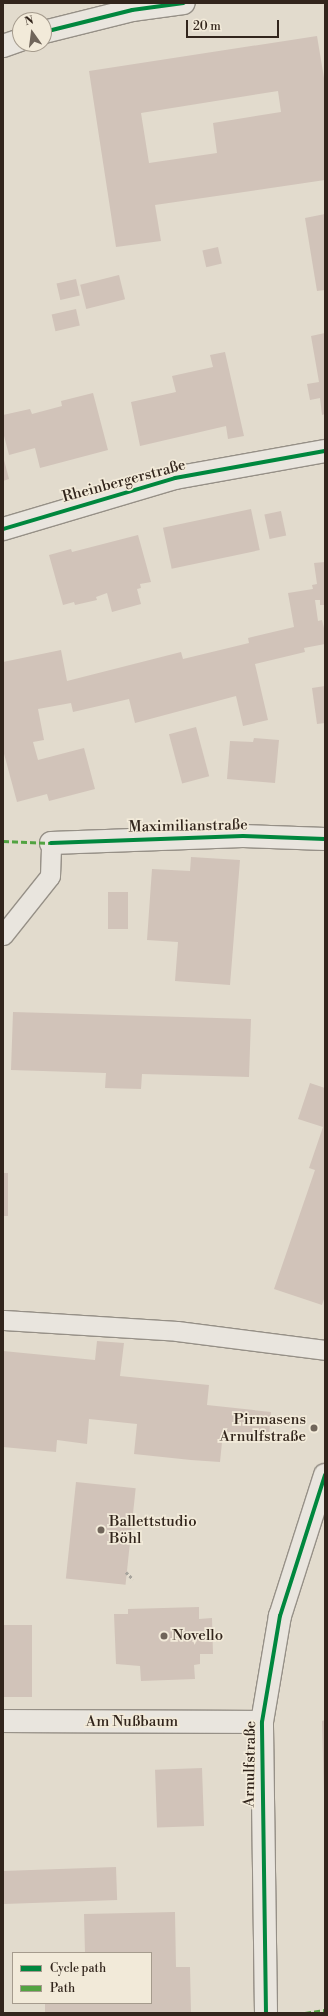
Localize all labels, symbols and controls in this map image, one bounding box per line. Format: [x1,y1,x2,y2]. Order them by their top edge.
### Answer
north arrow [12,12,52,52]
scale bar [188,12,281,38]
text: N [23,13,35,29]
text: 20 m [193,19,221,34]
street label: Rheinbergerstraße [60,456,188,506]
street label: Maximilianstraße [128,816,248,836]
place label: Pirmasens Arnulfstraße [220,1410,306,1445]
marker: Pirmasens Arnulfstraße [309,1423,319,1433]
place label: Ballettstudio Böhl [109,1512,197,1547]
marker: Ballettstudio Böhl [96,1525,106,1535]
place label: Novello [172,1627,223,1645]
marker: Novello [159,1631,169,1641]
street label: Am Nußbaum [86,1713,178,1731]
street label: Arnulfstraße [240,1721,260,1807]
legend [12,1952,152,2004]
text: Cycle path [50,1961,106,1976]
text: Path [50,1981,75,1996]

